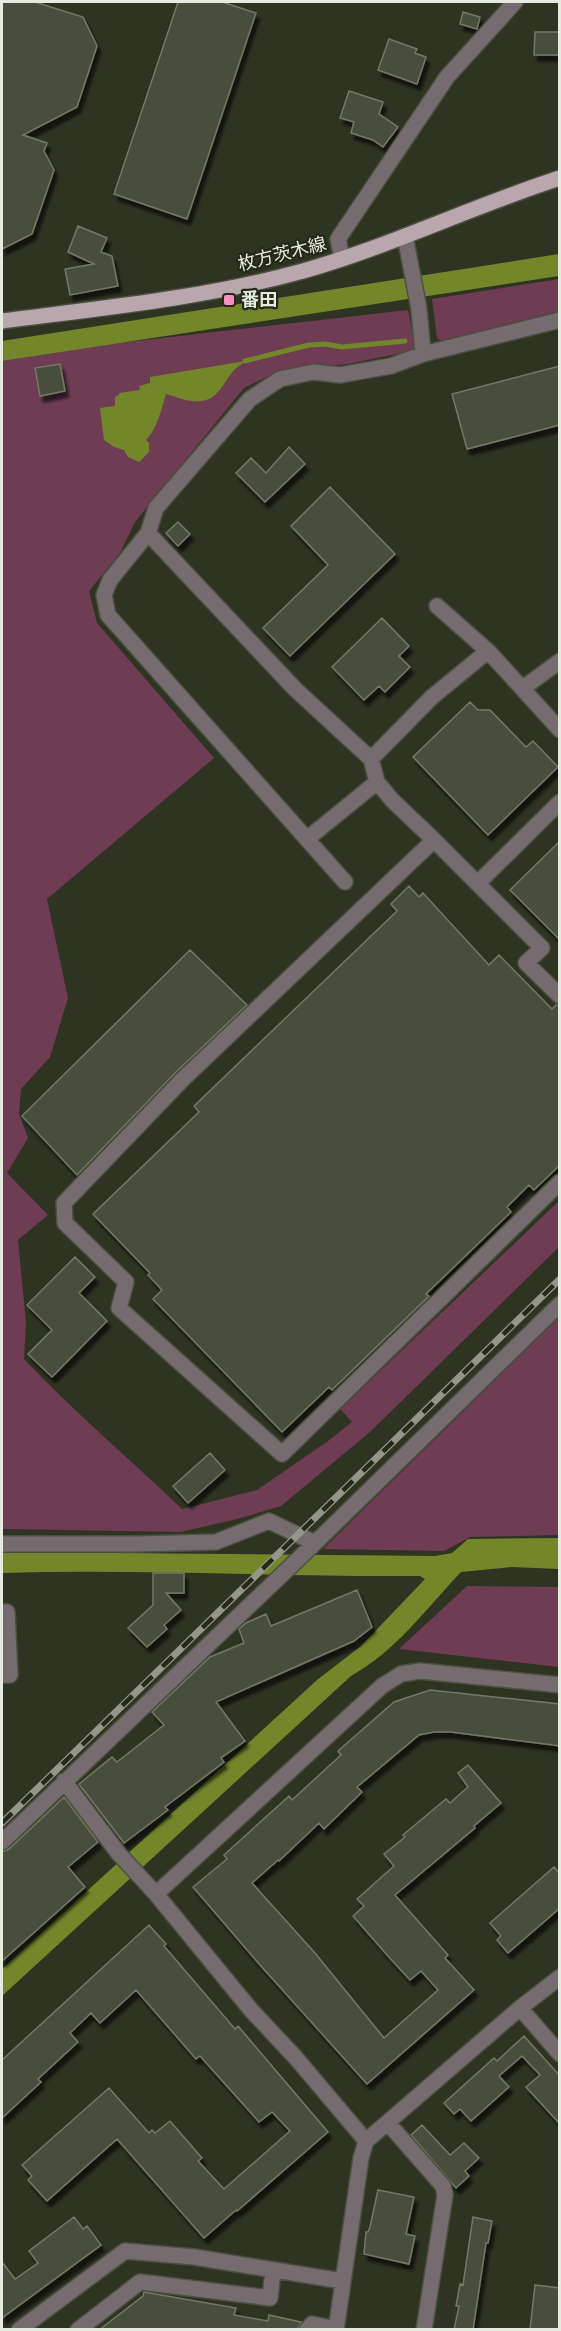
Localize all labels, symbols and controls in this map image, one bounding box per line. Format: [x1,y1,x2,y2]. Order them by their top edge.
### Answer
street label: 枚方茨木線 [235,230,328,276]
place label: 番田 [241,287,277,311]
marker: 番田 [222,293,236,307]

